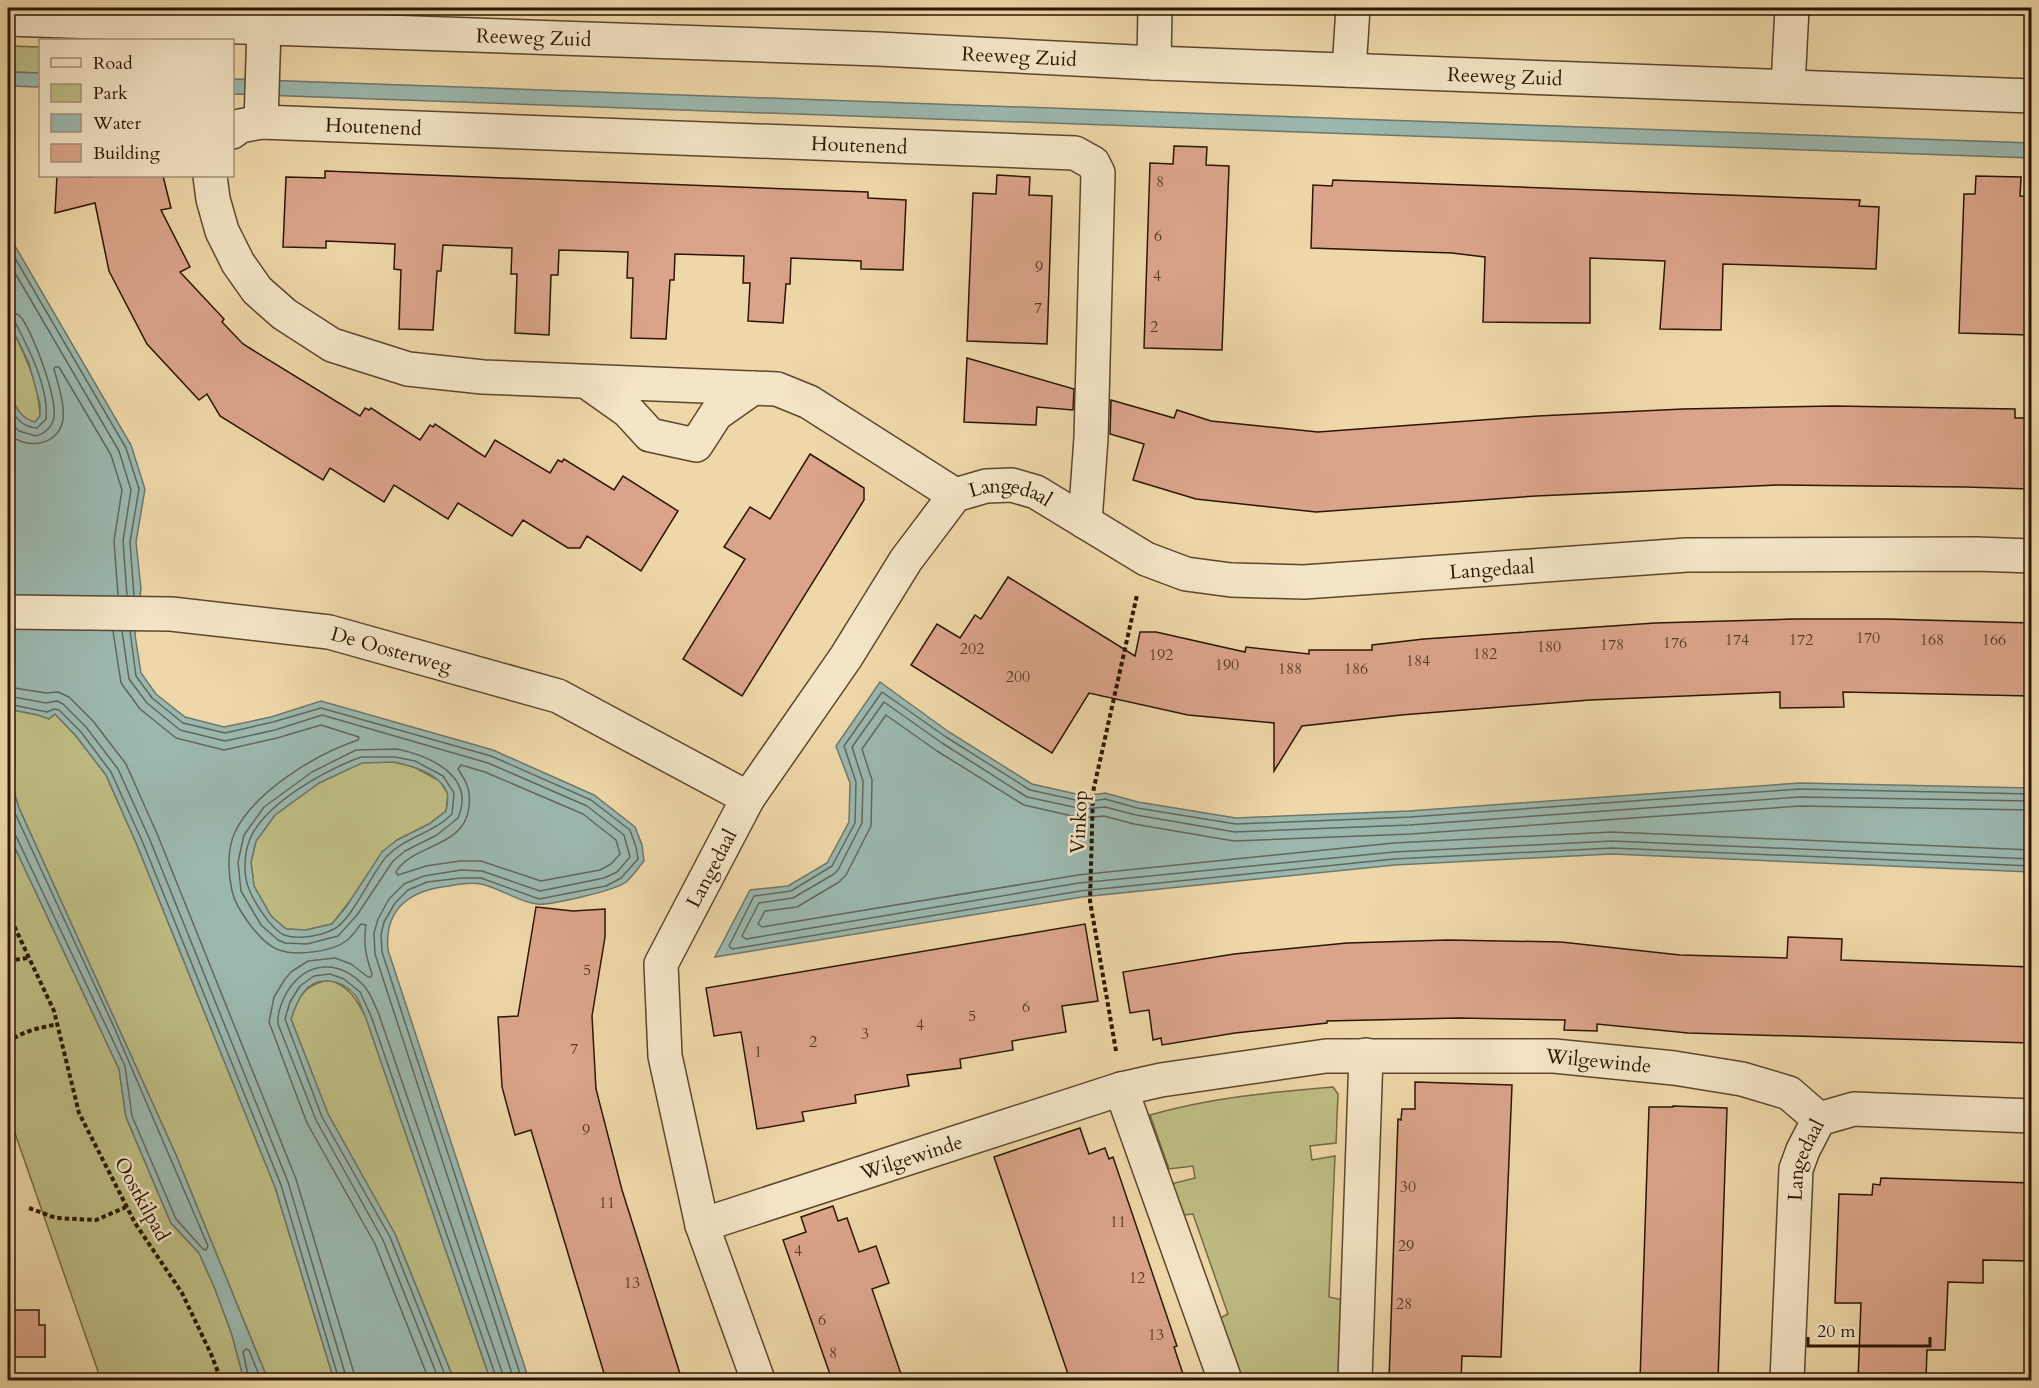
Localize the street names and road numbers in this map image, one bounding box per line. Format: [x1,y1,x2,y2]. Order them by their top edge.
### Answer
street label: Reeweg Zuid [476,22,592,53]
street label: Reeweg Zuid [961,40,1078,73]
street label: Reeweg Zuid [1447,61,1563,92]
street label: Houtenend [325,111,423,142]
street label: Houtenend [810,129,908,160]
street label: Langedaal [965,471,1058,512]
street label: Langedaal [1448,552,1535,585]
street label: De Oosterweg [328,620,456,679]
street label: Vinkop [1064,789,1094,855]
street label: Langedaal [679,824,743,912]
street label: Wilgewinde [1543,1042,1653,1079]
street label: Langedaal [1781,1114,1830,1201]
street label: Wilgewinde [856,1128,966,1187]
street label: Oostkilpad [108,1152,176,1246]

